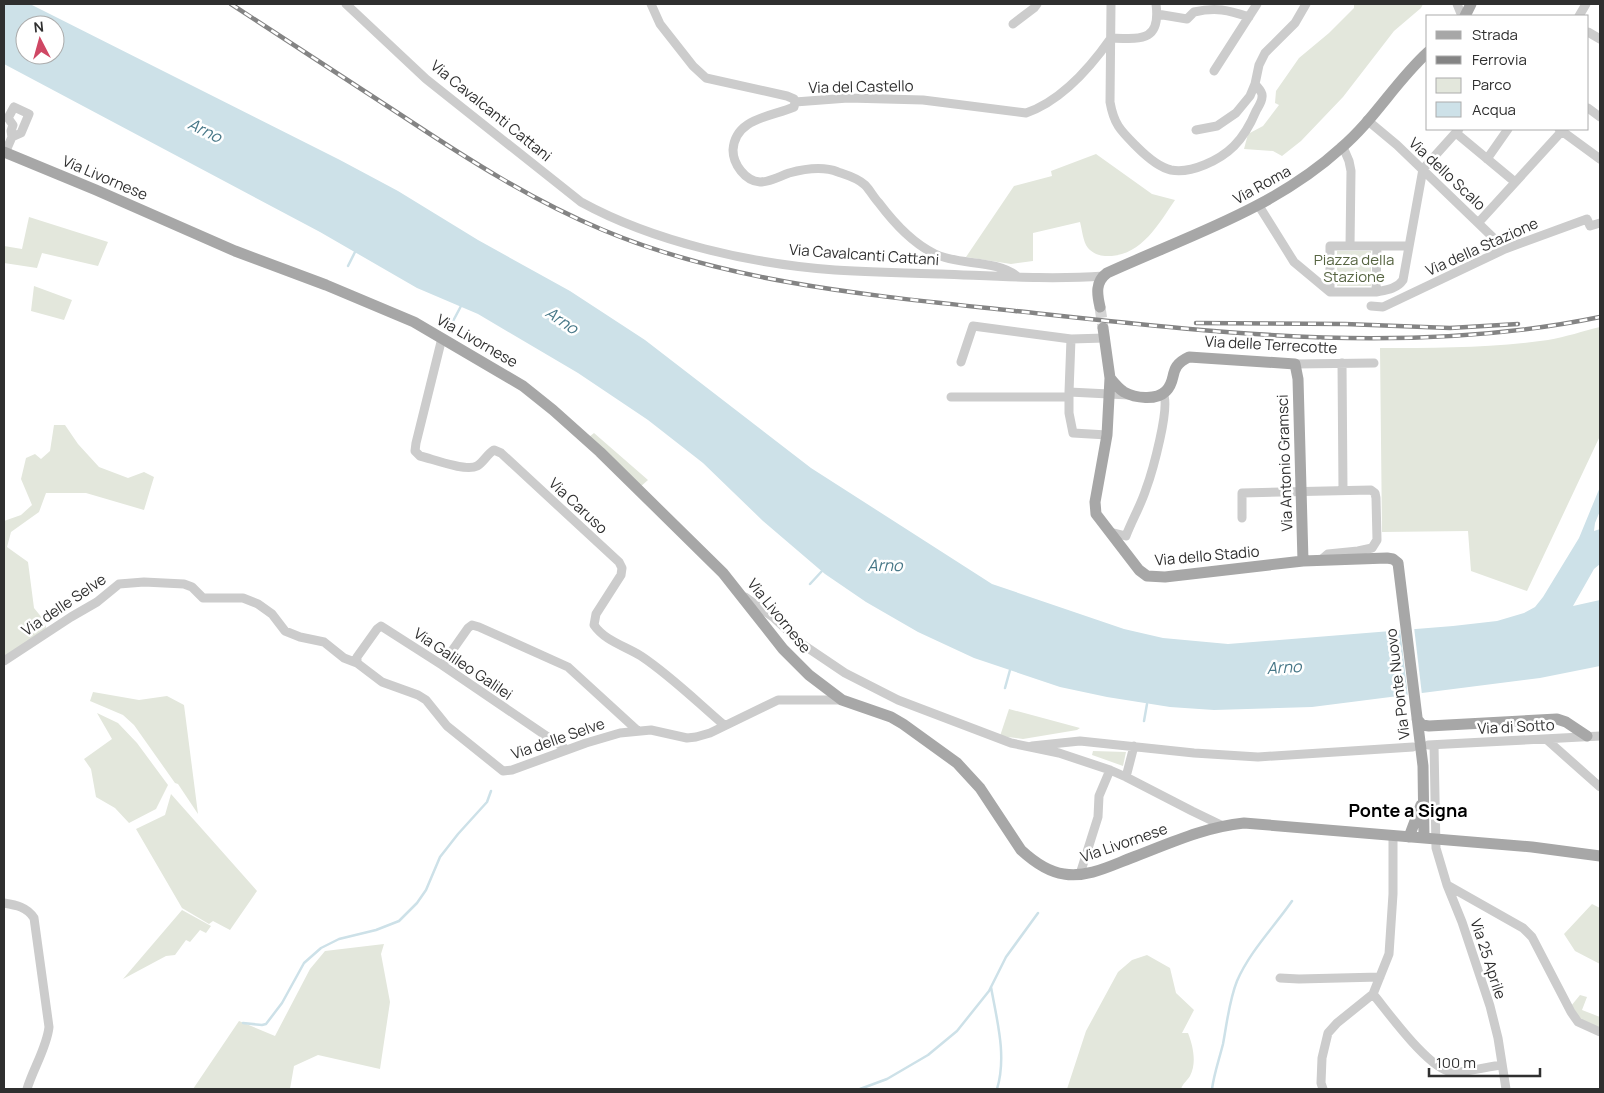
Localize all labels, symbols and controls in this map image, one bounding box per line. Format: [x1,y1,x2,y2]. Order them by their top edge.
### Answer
north arrow [15,15,65,65]
legend [1426,15,1589,130]
text: N [33,17,45,37]
text: Strada [1472,24,1518,45]
text: Ferrovia [1472,49,1527,70]
street label: Via Cavalcanti Cattani [426,55,556,166]
text: Parco [1472,74,1511,95]
street label: Via del Castello [808,75,914,98]
text: Acqua [1472,99,1516,120]
water label: Arno [185,112,227,148]
street label: Via dello Scalo [1404,132,1491,215]
street label: Via Livornese [59,150,151,205]
street label: Via Roma [1229,160,1294,209]
street label: Via della Stazione [1422,212,1542,281]
street label: Via Cavalcanti Cattani [788,239,940,270]
park label: Piazza della Stazione [1314,249,1394,287]
water label: Arno [541,301,584,340]
street label: Via Livornese [433,309,522,372]
street label: Via delle Terrecotte [1204,331,1338,358]
street label: Via Antonio Gramsci [1272,394,1297,532]
street label: Via Caruso [544,473,613,539]
street label: Via dello Stadio [1154,540,1260,571]
water label: Arno [868,554,904,576]
street label: Via delle Selve [17,568,110,641]
street label: Via Livornese [743,574,816,658]
street label: Via Galileo Galilei [410,623,517,705]
street label: Via Ponte Nuovo [1380,627,1415,741]
water label: Arno [1266,655,1303,679]
street label: Via delle Selve [508,713,608,764]
street label: Via di Sotto [1477,714,1555,739]
district label: Ponte a Signa [1348,798,1468,822]
street label: Via Livornese [1078,818,1170,867]
street label: Via 25 Aprile [1466,916,1511,1002]
scale bar [1429,1046,1540,1078]
text: 100 m [1436,1052,1476,1073]

